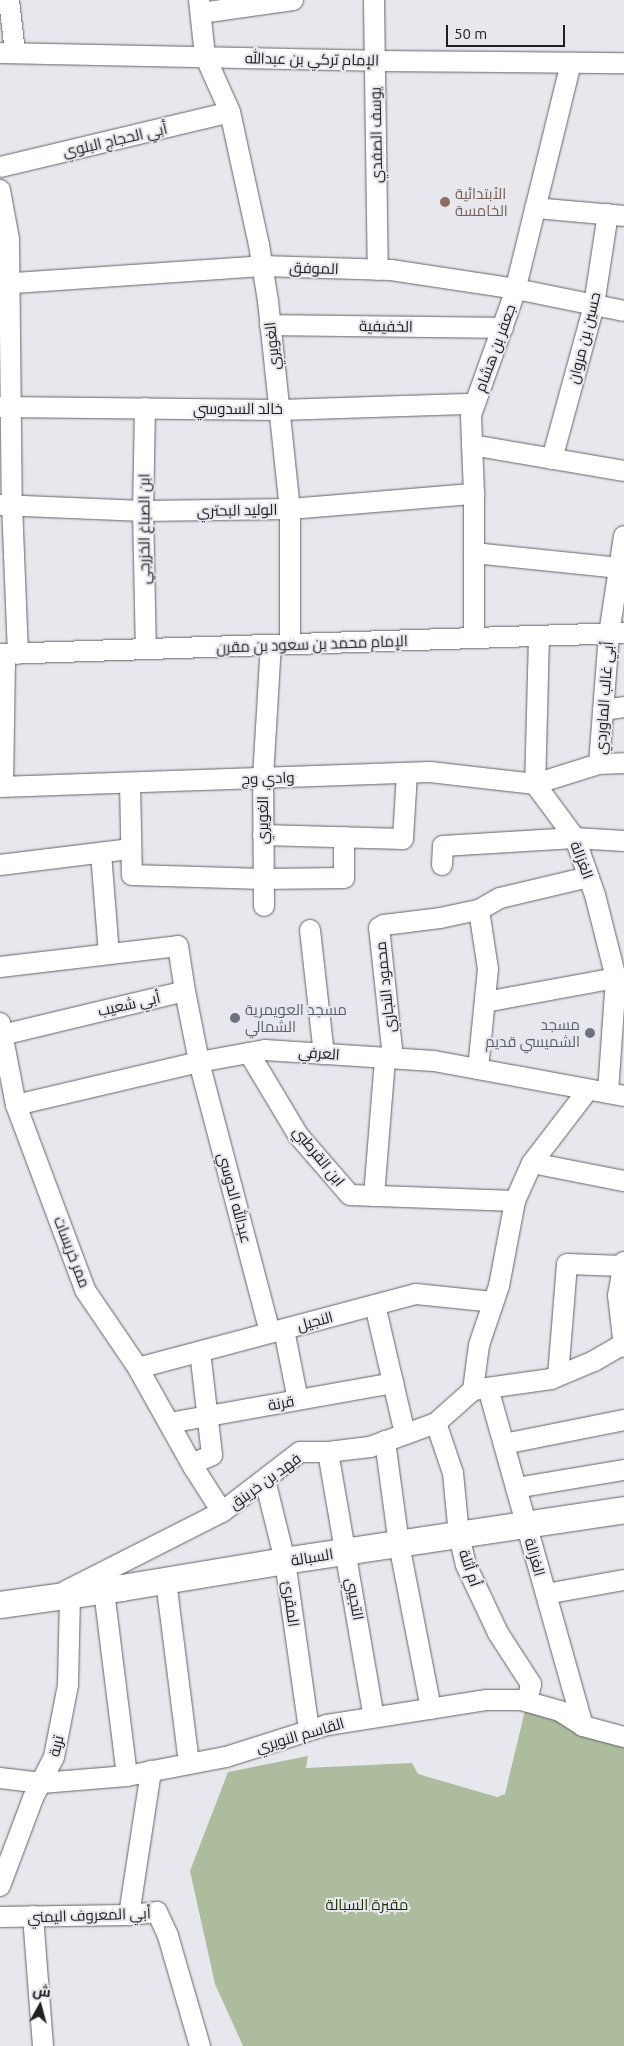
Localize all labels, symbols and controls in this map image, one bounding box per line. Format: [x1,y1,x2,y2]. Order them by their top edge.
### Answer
scale bar [449,15,568,47]
text: 50 m [454,25,487,42]
street label: الإمام تركي بن عبدالله [245,49,379,69]
street label: يوسف الصفدي [366,87,386,183]
street label: أبي الحجاج البلوي [61,119,169,161]
place label: الأبتدائية الخامسة [455,184,508,219]
marker: الأبتدائية الخامسة [439,196,451,208]
street label: الموفق [289,258,339,278]
street label: حسين بن مروان [564,290,604,386]
street label: جعفر بن هشام [471,302,519,394]
street label: الخفيفية [359,317,413,335]
street label: الغويري [261,321,283,371]
street label: خالد السدوسي [193,400,283,418]
street label: ابن الصباغ الخزرجي [135,474,153,584]
street label: الوليد البحتري [196,500,278,520]
street label: الإمام محمد بن سعود بن مقرن [216,632,408,656]
street label: أبي غالب الماوردي [591,641,617,755]
street label: وادي وج [241,768,295,788]
street label: الغويري [254,796,272,844]
street label: الغزالة [567,839,597,881]
street label: محمود النجاري [371,941,399,1033]
street label: أبي شعيب [96,988,162,1020]
place label: مسجد العويمرية الشمالي [245,1000,347,1035]
marker: مسجد العويمرية الشمالي [229,1012,241,1024]
place label: مسجد الشميسي قديم [485,1015,580,1050]
marker: مسجد الشميسي قديم [584,1027,596,1039]
street label: العرفي [298,1043,340,1063]
street label: ابن القرطبي [289,1122,349,1190]
street label: عبدالله الدوسي [214,1151,256,1245]
street label: ممر خريسات [50,1214,94,1290]
street label: النجيل [295,1308,335,1334]
street label: قرنة [266,1392,296,1414]
street label: فهد بن خرينق [226,1449,304,1513]
street label: الغزالة [521,1536,549,1578]
street label: السبالة [290,1545,334,1569]
street label: أم أثلة [455,1547,485,1589]
street label: التجيبي [342,1576,368,1622]
street label: المقرئ [279,1580,303,1628]
street label: القاسم النويري [254,1714,346,1756]
street label: تربة [45,1734,67,1758]
park label: مقبرة السبالة [325,1896,409,1914]
street label: أبي المعروف اليمني [27,1904,151,1926]
north arrow [15,1981,65,2031]
text: ش [32,1982,52,2000]

